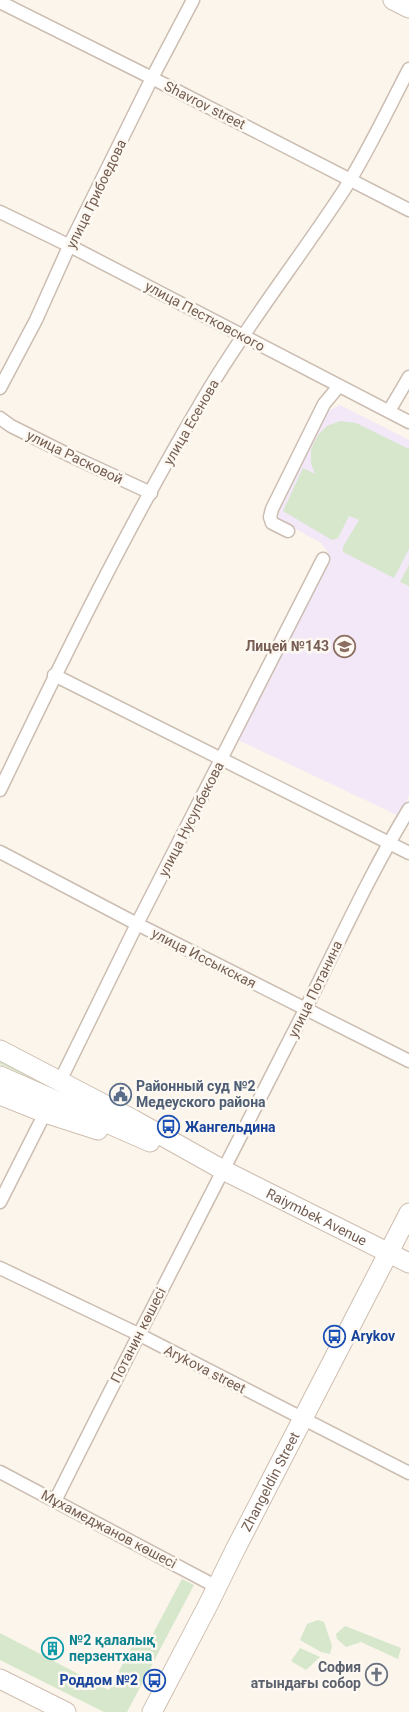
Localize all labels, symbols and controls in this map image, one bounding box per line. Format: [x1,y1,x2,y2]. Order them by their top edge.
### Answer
street label: Shavrov street [162,78,249,132]
street label: улица Грибоедова [63,137,129,251]
street label: улица Пестковского [142,278,268,354]
street label: улица Есенова [160,376,222,468]
street label: улица Расковой [24,427,126,487]
school or university icon: Лицей №143 [333,634,357,658]
place label: Лицей №143 [245,638,329,654]
street label: улица Нусупбекова [155,759,227,879]
street label: улица Иссыкская [149,925,259,991]
street label: улица Потанина [285,938,345,1040]
place label: Районный суд №2 Медеуского района [136,1078,266,1110]
public building icon: Районный суд №2 Медеуского района [108,1082,132,1106]
bus stop icon: Жангельдина [157,1115,181,1139]
place label: Жангельдина [185,1119,276,1135]
street label: Raiymbek Avenue [264,1185,370,1249]
street label: Потанин көшесі [107,1285,169,1385]
bus stop icon: Arykov [323,1324,347,1348]
place label: Arykov [351,1328,395,1344]
street label: Arykova street [162,1342,249,1397]
street label: Zhangeldin Street [238,1429,303,1534]
street label: Мұхамеджанов көшесі [39,1487,179,1571]
place label: №2 қалалық перзентхана [69,1632,155,1664]
building icon: №2 қалалық перзентхана [41,1636,65,1660]
place label: София атындағы собор [251,1659,361,1691]
church icon: София атындағы собор [365,1663,389,1687]
bus stop icon: Роддом №2 [142,1668,166,1692]
place label: Роддом №2 [60,1672,138,1688]

